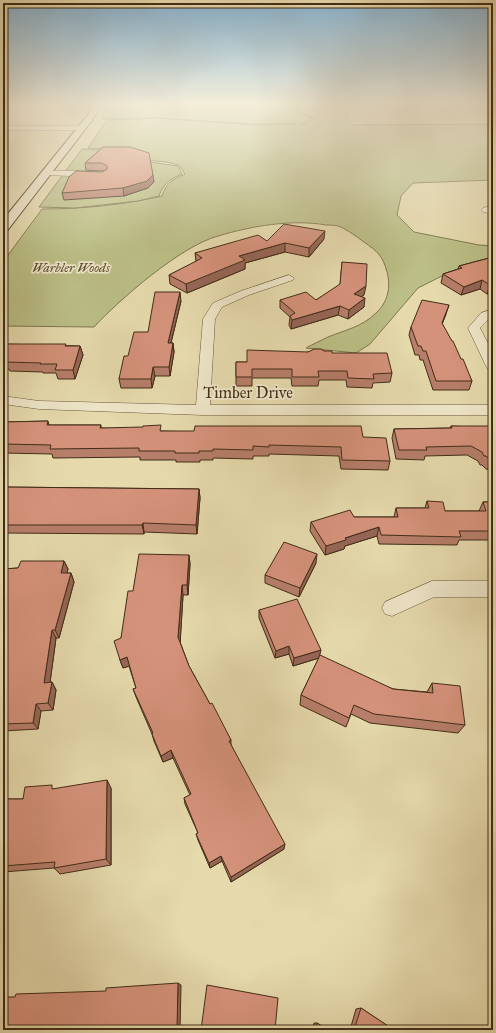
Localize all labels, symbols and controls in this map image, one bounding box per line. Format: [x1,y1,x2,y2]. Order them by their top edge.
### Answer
park label: Warbler Woods [32,260,110,276]
street label: Timber Drive [203,383,293,402]

